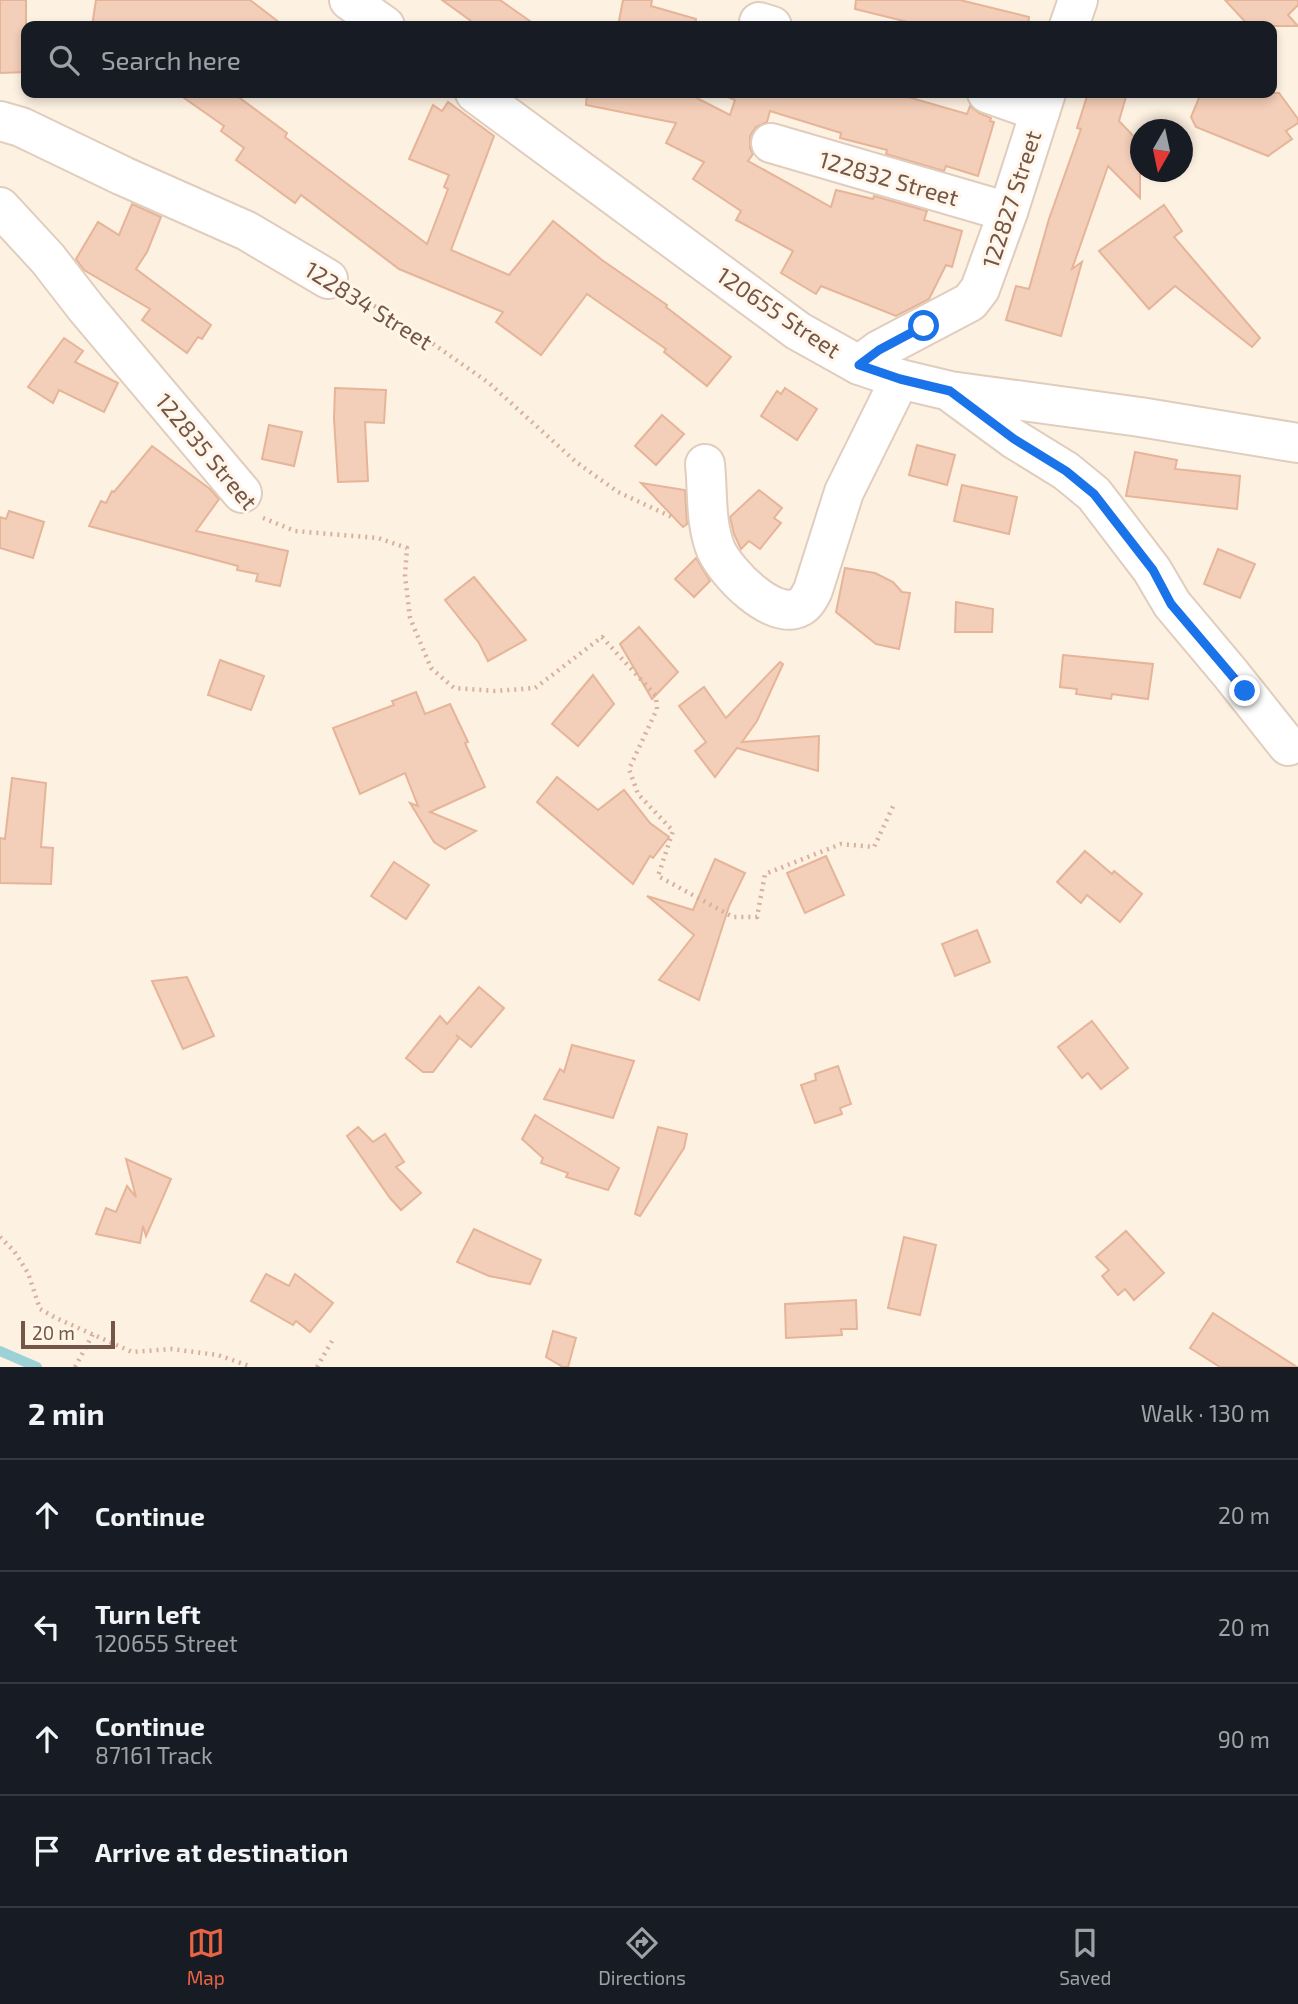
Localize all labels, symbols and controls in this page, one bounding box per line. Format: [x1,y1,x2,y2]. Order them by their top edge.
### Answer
search box [21,21,1277,98]
icon: search [45,41,83,79]
text: Search here [101,44,241,75]
north arrow [1130,119,1193,182]
street label: 122827 Street [976,127,1046,271]
street label: 122832 Street [816,145,962,211]
street label: 122834 Street [300,255,438,355]
street label: 120655 Street [712,260,846,364]
route start [908,310,939,341]
street label: 122835 Street [150,387,264,515]
route end [1229,675,1260,706]
scale bar [21,1318,116,1350]
text: 20 m [32,1321,75,1344]
text: 2 min [28,1395,105,1431]
text: Walk · 130 m [1141,1399,1270,1427]
icon: ahead [28,1496,66,1534]
text: Continue [95,1500,205,1531]
text: 20 m [1218,1501,1270,1529]
text: Turn left [95,1598,201,1629]
icon: left [28,1608,66,1646]
text: 20 m [1218,1613,1270,1641]
text: 120655 Street [95,1629,238,1657]
text: Continue [95,1710,205,1741]
icon: ahead [28,1720,66,1758]
text: 90 m [1218,1725,1270,1753]
text: 87161 Track [95,1741,213,1769]
icon: arrive [28,1832,66,1870]
text: Arrive at destination [95,1836,348,1867]
tab: Map [187,1924,225,1989]
tab: Directions [598,1924,686,1989]
tab: Saved [1059,1924,1111,1989]

